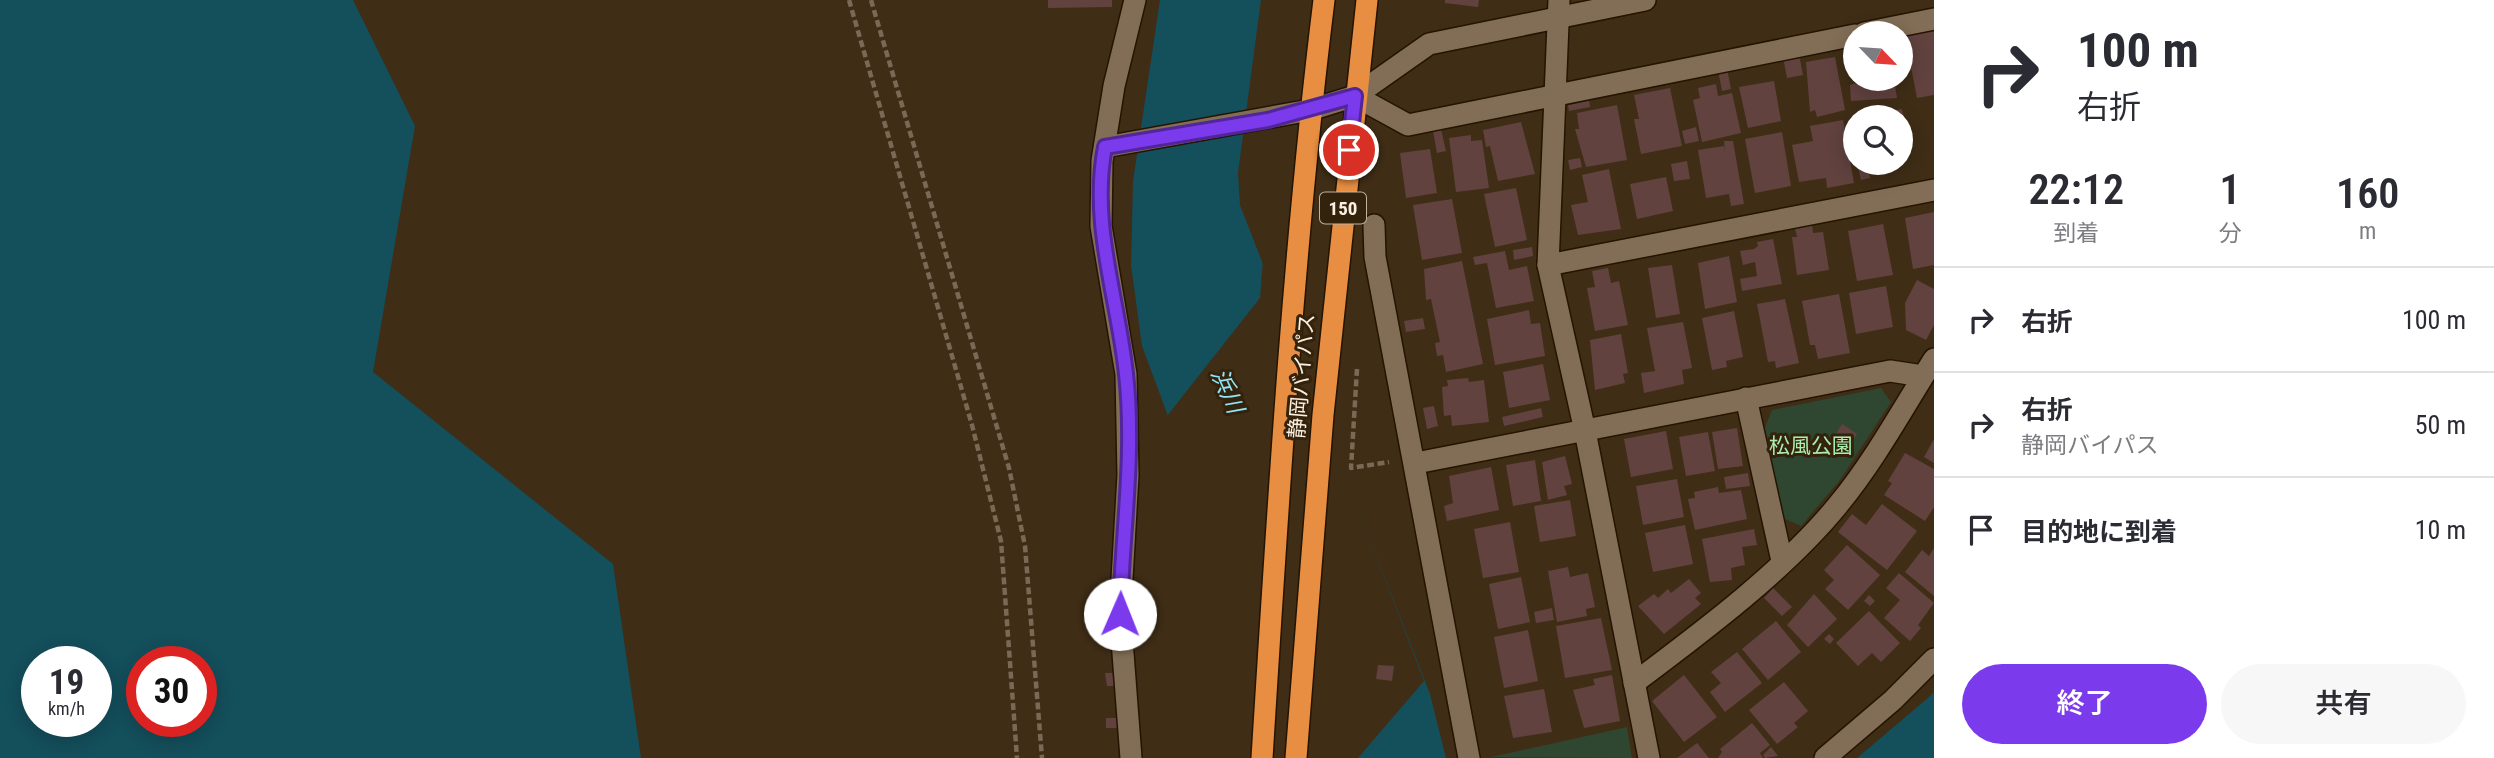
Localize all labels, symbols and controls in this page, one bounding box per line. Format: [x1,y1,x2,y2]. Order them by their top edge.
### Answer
north arrow [1843,21,1913,91]
map controls [1843,21,1913,175]
text: 100 m [2077,22,2199,79]
icon: right [1962,28,2053,119]
text: 右折 [2077,88,2141,126]
button: search [1843,105,1913,175]
pin [1319,120,1379,180]
icon: arrive [1330,131,1368,169]
text: 22:12 [2029,165,2124,214]
text: 1 [2220,165,2241,214]
text: 160 [2336,169,2399,218]
road number: 150 [1320,192,1366,224]
text: m [2359,218,2376,245]
text: 到着 [2053,220,2099,247]
text: 分 [2219,220,2242,247]
icon: right [1962,301,2000,339]
text: 100 m [2402,305,2466,335]
text: 右折 [2021,307,2073,337]
street label: 静岡バイパス [1285,312,1319,440]
water label: 浜川 [1205,364,1250,420]
text: 右折 [2021,395,2073,425]
icon: right [1962,406,2000,444]
text: 50 m [2415,410,2466,440]
text: 静岡バイパス [2021,432,2159,459]
park label: 松風公園 [1769,434,1853,458]
icon: arrive [1962,511,2000,549]
text: 10 m [2415,515,2466,545]
text: 目的地に到着 [2021,517,2177,547]
position arrow [1083,577,1157,651]
speed limit sign: 30 [126,646,217,737]
text: 19 [49,662,84,703]
button: 終了 [1962,664,2207,744]
button: 共有 [2221,664,2466,744]
text: km/h [48,698,85,719]

